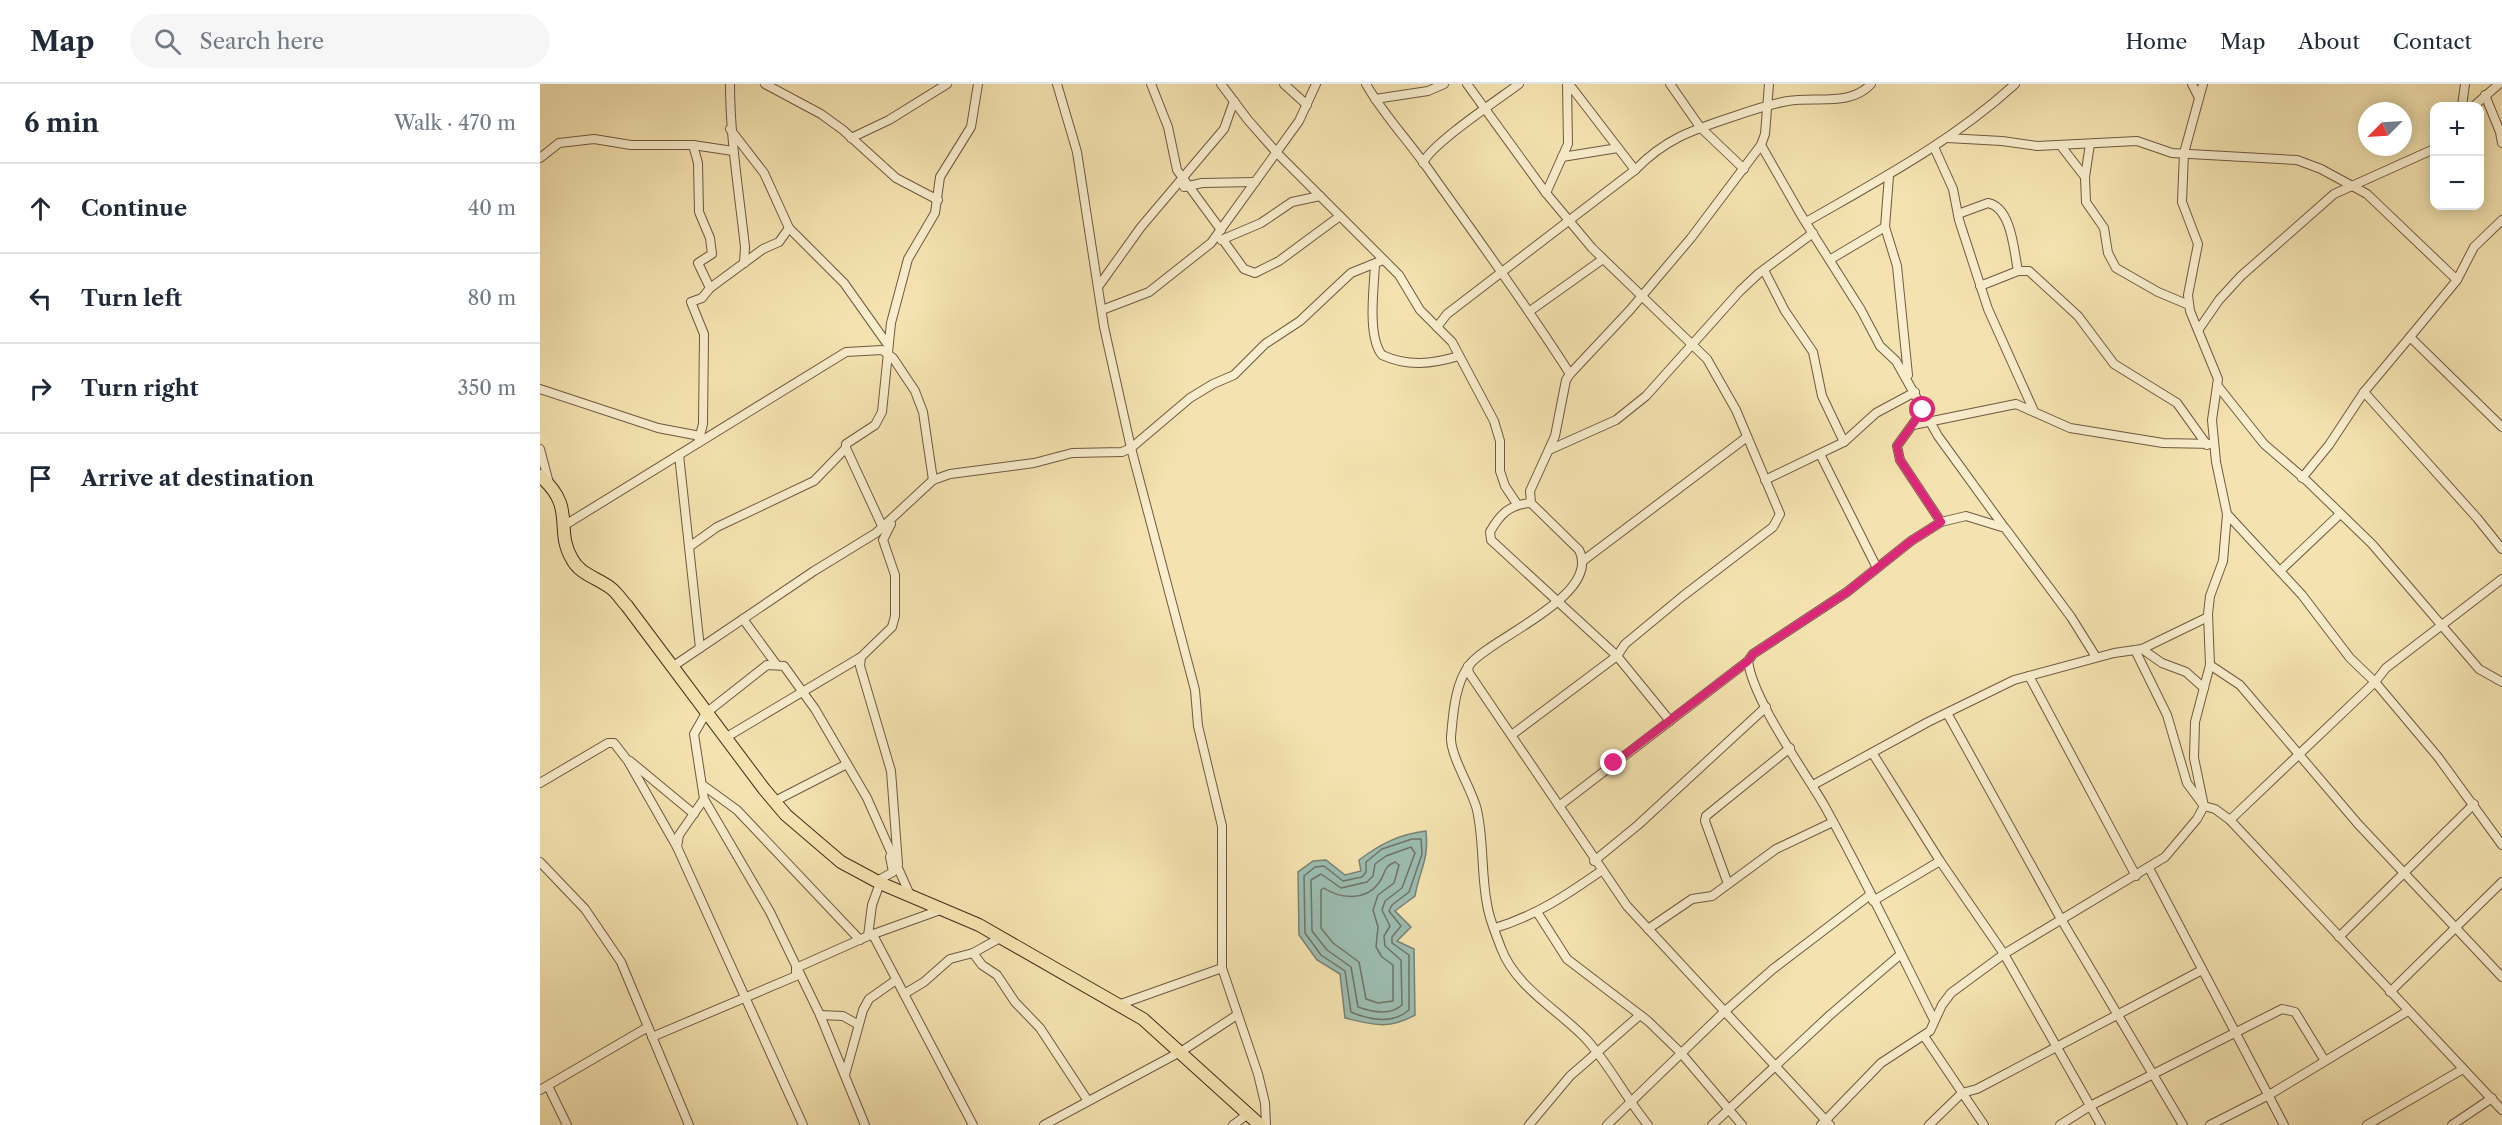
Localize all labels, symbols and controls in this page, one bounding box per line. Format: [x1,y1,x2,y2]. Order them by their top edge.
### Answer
search box [130,14,550,68]
text: Map [30,24,94,58]
icon: search [151,25,184,58]
text: Search here [199,28,324,55]
text: Home [2126,29,2187,54]
text: Map [2220,29,2265,54]
text: About [2298,29,2360,54]
text: Contact [2393,29,2472,54]
north arrow [2358,102,2412,156]
map controls [2430,102,2484,210]
button: + [2430,102,2484,156]
text: 6 min [24,107,99,139]
text: Walk · 470 m [394,111,516,135]
button: − [2430,156,2484,210]
icon: ahead [24,192,57,225]
text: Continue [81,195,187,222]
text: 40 m [468,196,516,220]
icon: left [24,282,57,315]
text: Turn left [81,285,182,312]
text: 80 m [468,286,516,310]
icon: right [24,372,57,405]
text: Turn right [81,375,199,402]
text: 350 m [458,376,516,400]
route start [1909,396,1935,422]
icon: arrive [24,462,57,495]
text: Arrive at destination [81,465,314,492]
route end [1600,749,1626,775]

